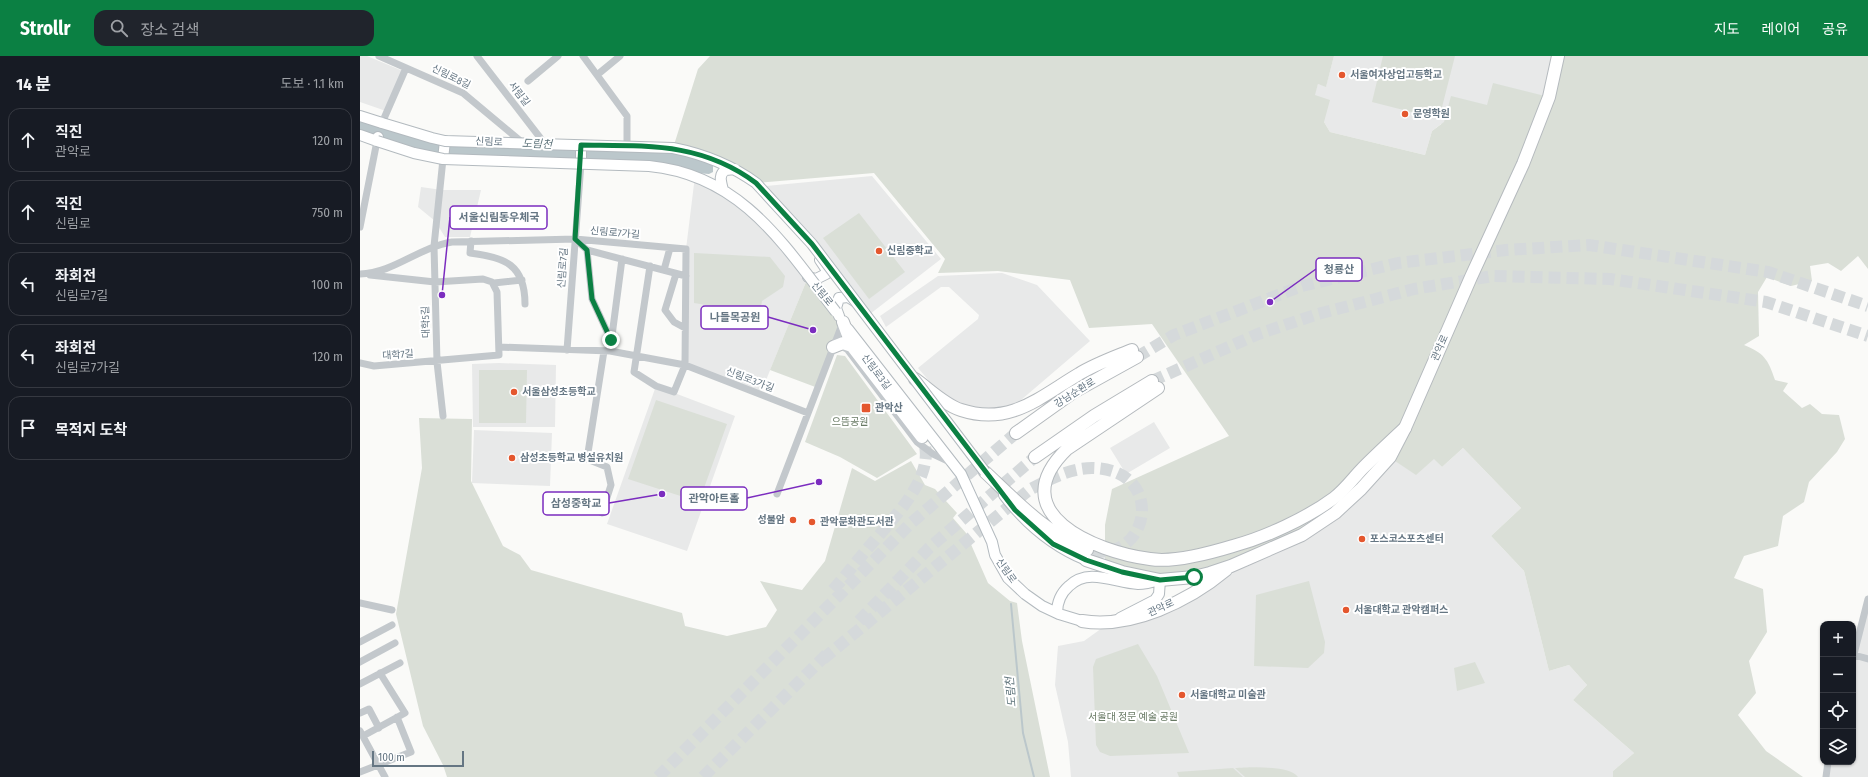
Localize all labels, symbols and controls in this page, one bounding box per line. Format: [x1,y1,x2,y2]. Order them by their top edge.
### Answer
search box [94,10,374,46]
text: Strollr [20,17,70,40]
icon: search [108,17,130,39]
text: 장소 검색 [140,21,199,39]
text: 지도 [1714,21,1740,38]
text: 레이어 [1762,21,1800,38]
text: 공유 [1822,21,1848,38]
street label: 신림로8길 [430,62,472,92]
place label: 서울여자상업고등학교 [1350,68,1442,81]
marker: 서울여자상업고등학교 [1337,70,1347,80]
text: 14 분 [16,74,51,95]
text: 도보 · 1.1 km [281,76,344,91]
street label: 서림길 [506,79,532,109]
place label: 문영학원 [1413,107,1450,120]
marker: 문영학원 [1400,109,1410,119]
text: 직진 [55,123,83,141]
icon: ahead [17,129,39,151]
text: 120 m [312,133,343,148]
street label: 신림로 [475,136,503,148]
water label: 도림천 [522,137,554,151]
text: 관악로 [55,144,91,159]
text: 직진 [55,195,83,213]
icon: ahead [17,201,39,223]
text: 750 m [312,205,343,220]
callout: 서울신림동우체국 [450,206,547,229]
text: 서울신림동우체국 [459,211,539,224]
text: 신림로 [55,216,91,231]
street label: 신림로7가길 [590,225,640,241]
place label: 신림중학교 [887,244,933,257]
marker: 신림중학교 [874,246,884,256]
street label: 신림로7길 [556,247,570,289]
callout: 청룡산 [1316,258,1362,281]
text: 청룡산 [1324,263,1354,276]
text: 좌회전 [55,267,96,285]
icon: left [17,273,39,295]
text: 100 m [311,277,343,292]
street label: 신림로 [809,279,835,309]
text: 신림로7길 [55,288,108,303]
street label: 대학5길 [419,306,433,338]
callout: 나들목공원 [701,306,768,329]
text: 나들목공원 [710,311,760,324]
route end [602,331,620,349]
street label: 관악로 [1429,333,1451,363]
text: 좌회전 [55,339,96,357]
icon: left [17,345,39,367]
street label: 대학7길 [382,348,414,362]
text: 120 m [312,349,343,364]
street label: 신림로3길 [859,352,893,392]
text: 신림로7가길 [55,360,120,375]
street label: 신림로3가길 [724,365,776,395]
street label: 강남순환로 [1052,376,1098,410]
place label: 서울삼성초등학교 [522,385,596,398]
marker: 서울삼성초등학교 [509,387,519,397]
marker: 관악산 [860,402,872,414]
place label: 관악산 [875,402,903,414]
park label: 으뜸공원 [832,416,868,428]
icon: arrive [17,417,39,439]
text: 목적지 도착 [55,421,127,439]
place label: 삼성초등학교 병설유치원 [520,451,623,464]
marker: 삼성초등학교 병설유치원 [507,453,517,463]
callout: 관악아트홀 [681,487,747,510]
callout: 삼성중학교 [543,492,609,515]
text: 관악아트홀 [689,492,739,505]
text: 삼성중학교 [551,497,601,510]
place label: 성불암 [757,514,785,526]
marker: 성불암 [788,515,798,525]
place label: 관악문화관도서관 [820,516,894,528]
marker: 관악문화관도서관 [807,517,817,527]
place label: 포스코스포츠센터 [1370,533,1444,545]
marker: 포스코스포츠센터 [1357,534,1367,544]
street label: 신림로 [993,556,1019,586]
route start [1185,568,1203,586]
street label: 관악로 [1146,597,1176,619]
place label: 서울대학교 관악캠퍼스 [1354,603,1448,616]
marker: 서울대학교 관악캠퍼스 [1341,605,1351,615]
map controls [1820,621,1856,765]
button: + [1820,621,1856,657]
button: − [1820,657,1856,693]
water label: 도림천 [1003,674,1019,708]
place label: 서울대학교 미술관 [1190,688,1266,701]
marker: 서울대학교 미술관 [1177,690,1187,700]
button: locate [1820,693,1856,729]
park label: 서울대 정문 예술 공원 [1088,711,1178,723]
button: layers [1820,729,1856,765]
scale bar [372,749,464,768]
text: 100 m [378,751,405,764]

